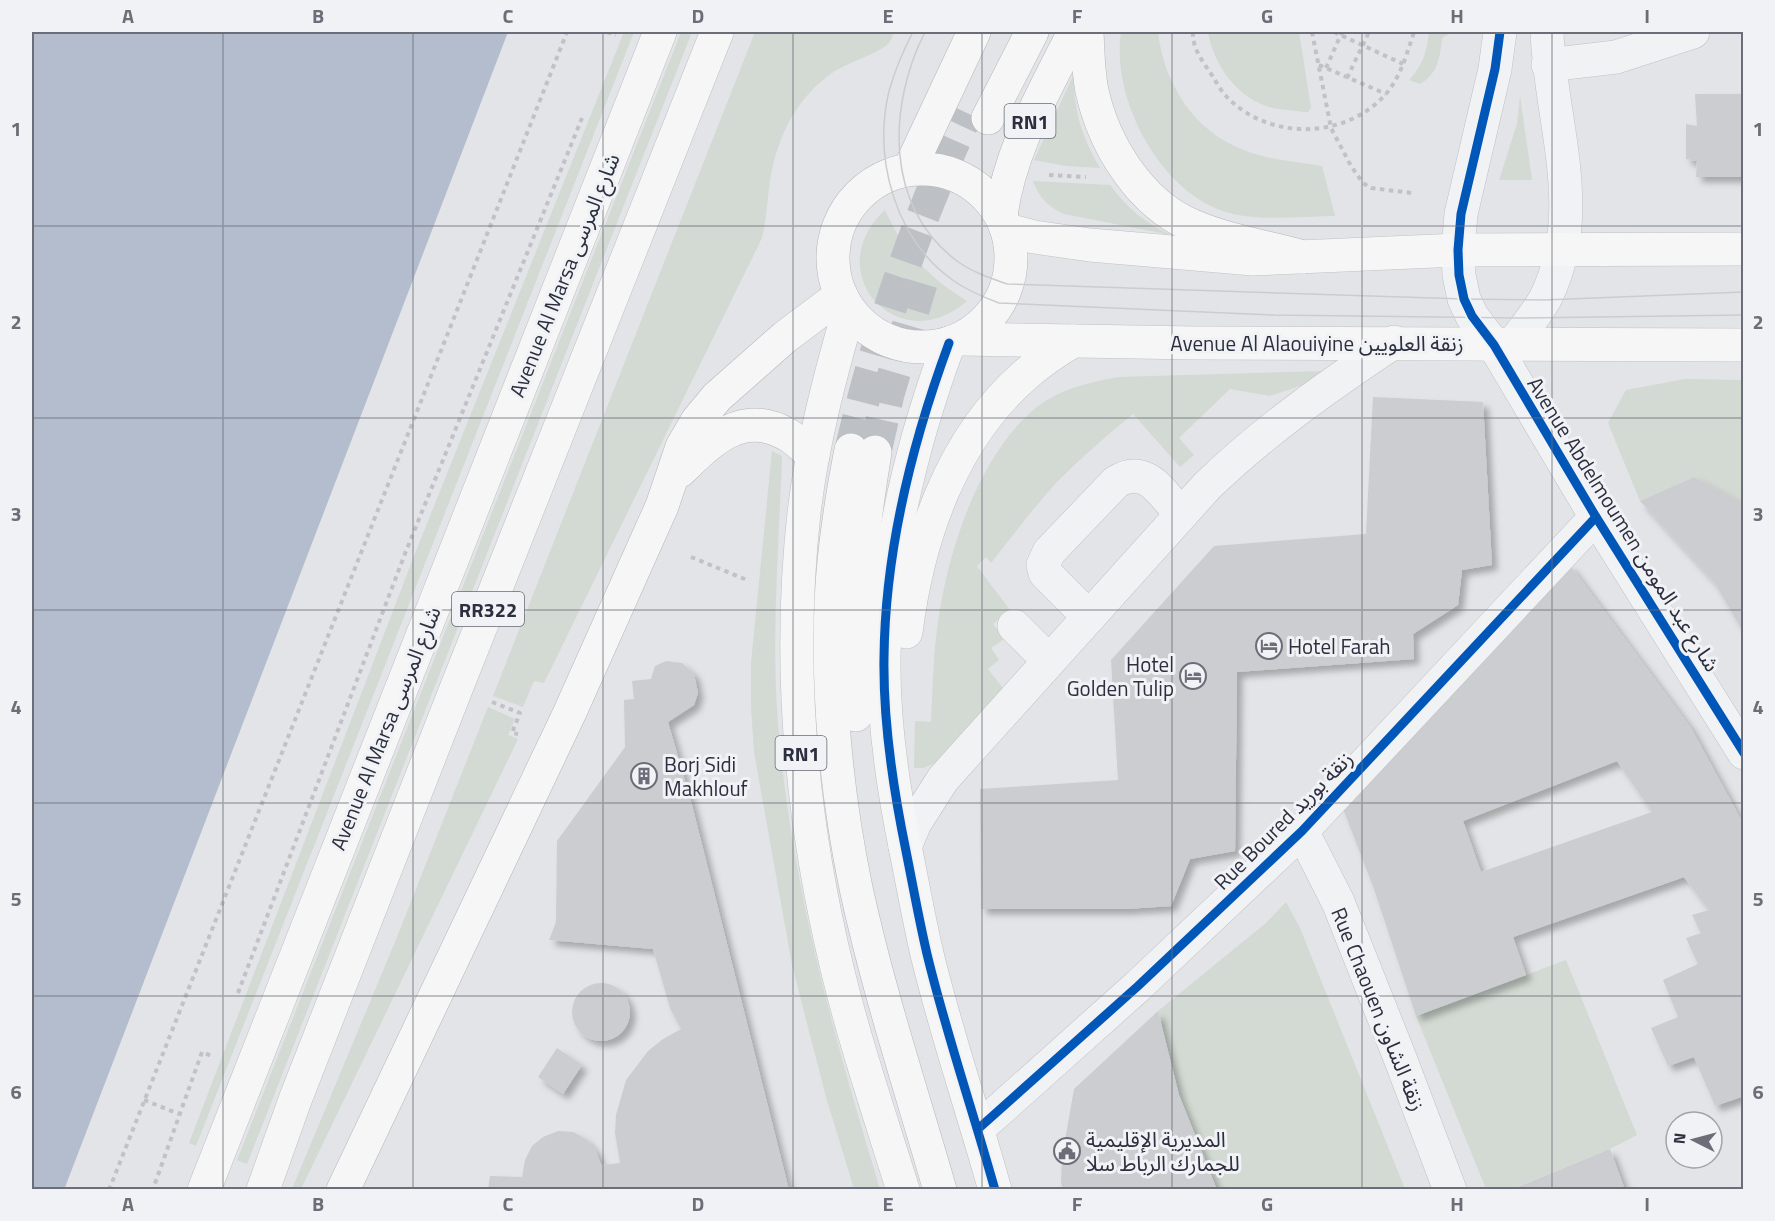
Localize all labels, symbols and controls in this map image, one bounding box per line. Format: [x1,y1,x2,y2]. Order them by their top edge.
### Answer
text: A [122,0,134,31]
text: B [312,0,324,31]
text: C [503,0,514,31]
text: D [692,0,704,31]
text: E [882,0,894,31]
text: F [1072,0,1083,31]
text: G [1261,0,1273,31]
text: H [1450,0,1464,31]
text: I [1644,0,1650,31]
road number: RN1 [1004,104,1056,138]
text: 1 [10,113,22,144]
text: 1 [1752,113,1764,144]
street label: Avenue Al Marsa شارع المرسى [500,148,628,402]
text: 2 [10,306,22,337]
text: 2 [1752,306,1764,337]
street label: Avenue Al Alaouiyine زنقة العلويين [1170,327,1464,359]
street label: Avenue Abdelmoumen شارع عبد المومن [1520,370,1728,678]
text: 3 [10,498,22,529]
text: 3 [1752,498,1764,529]
road number: RR322 [452,592,524,626]
street label: Avenue Al Marsa شارع المرسى [321,601,449,855]
place label: Hotel Farah [1288,630,1390,662]
hotel icon: Hotel Farah [1254,631,1284,661]
place label: Hotel Golden Tulip [1067,648,1174,704]
hotel icon: Hotel Golden Tulip [1178,661,1208,691]
text: 4 [10,691,22,722]
text: 4 [1752,691,1764,722]
road number: RN1 [776,736,826,770]
street label: Rue Boured زنقة بوريد [1206,743,1360,897]
place label: Borj Sidi Makhlouf [664,748,748,804]
building icon: Borj Sidi Makhlouf [629,761,659,791]
text: 5 [10,883,22,914]
text: 5 [1752,883,1764,914]
street label: Rue Chaouen زنقة الشاون [1323,902,1435,1116]
text: 6 [10,1076,22,1107]
text: 6 [1752,1076,1764,1107]
north arrow [1664,1110,1724,1170]
place label: المديرية الإقليمية للجمارك الرباط سلا [1086,1123,1240,1179]
text: N [1667,1132,1692,1145]
public building icon: المديرية الإقليمية للجمارك الرباط سلا [1052,1136,1082,1166]
text: A [122,1188,134,1219]
text: B [312,1188,324,1219]
text: C [503,1188,514,1219]
text: D [692,1188,704,1219]
text: E [882,1188,894,1219]
text: F [1072,1188,1083,1219]
text: G [1261,1188,1273,1219]
text: H [1450,1188,1464,1219]
text: I [1644,1188,1650,1219]

